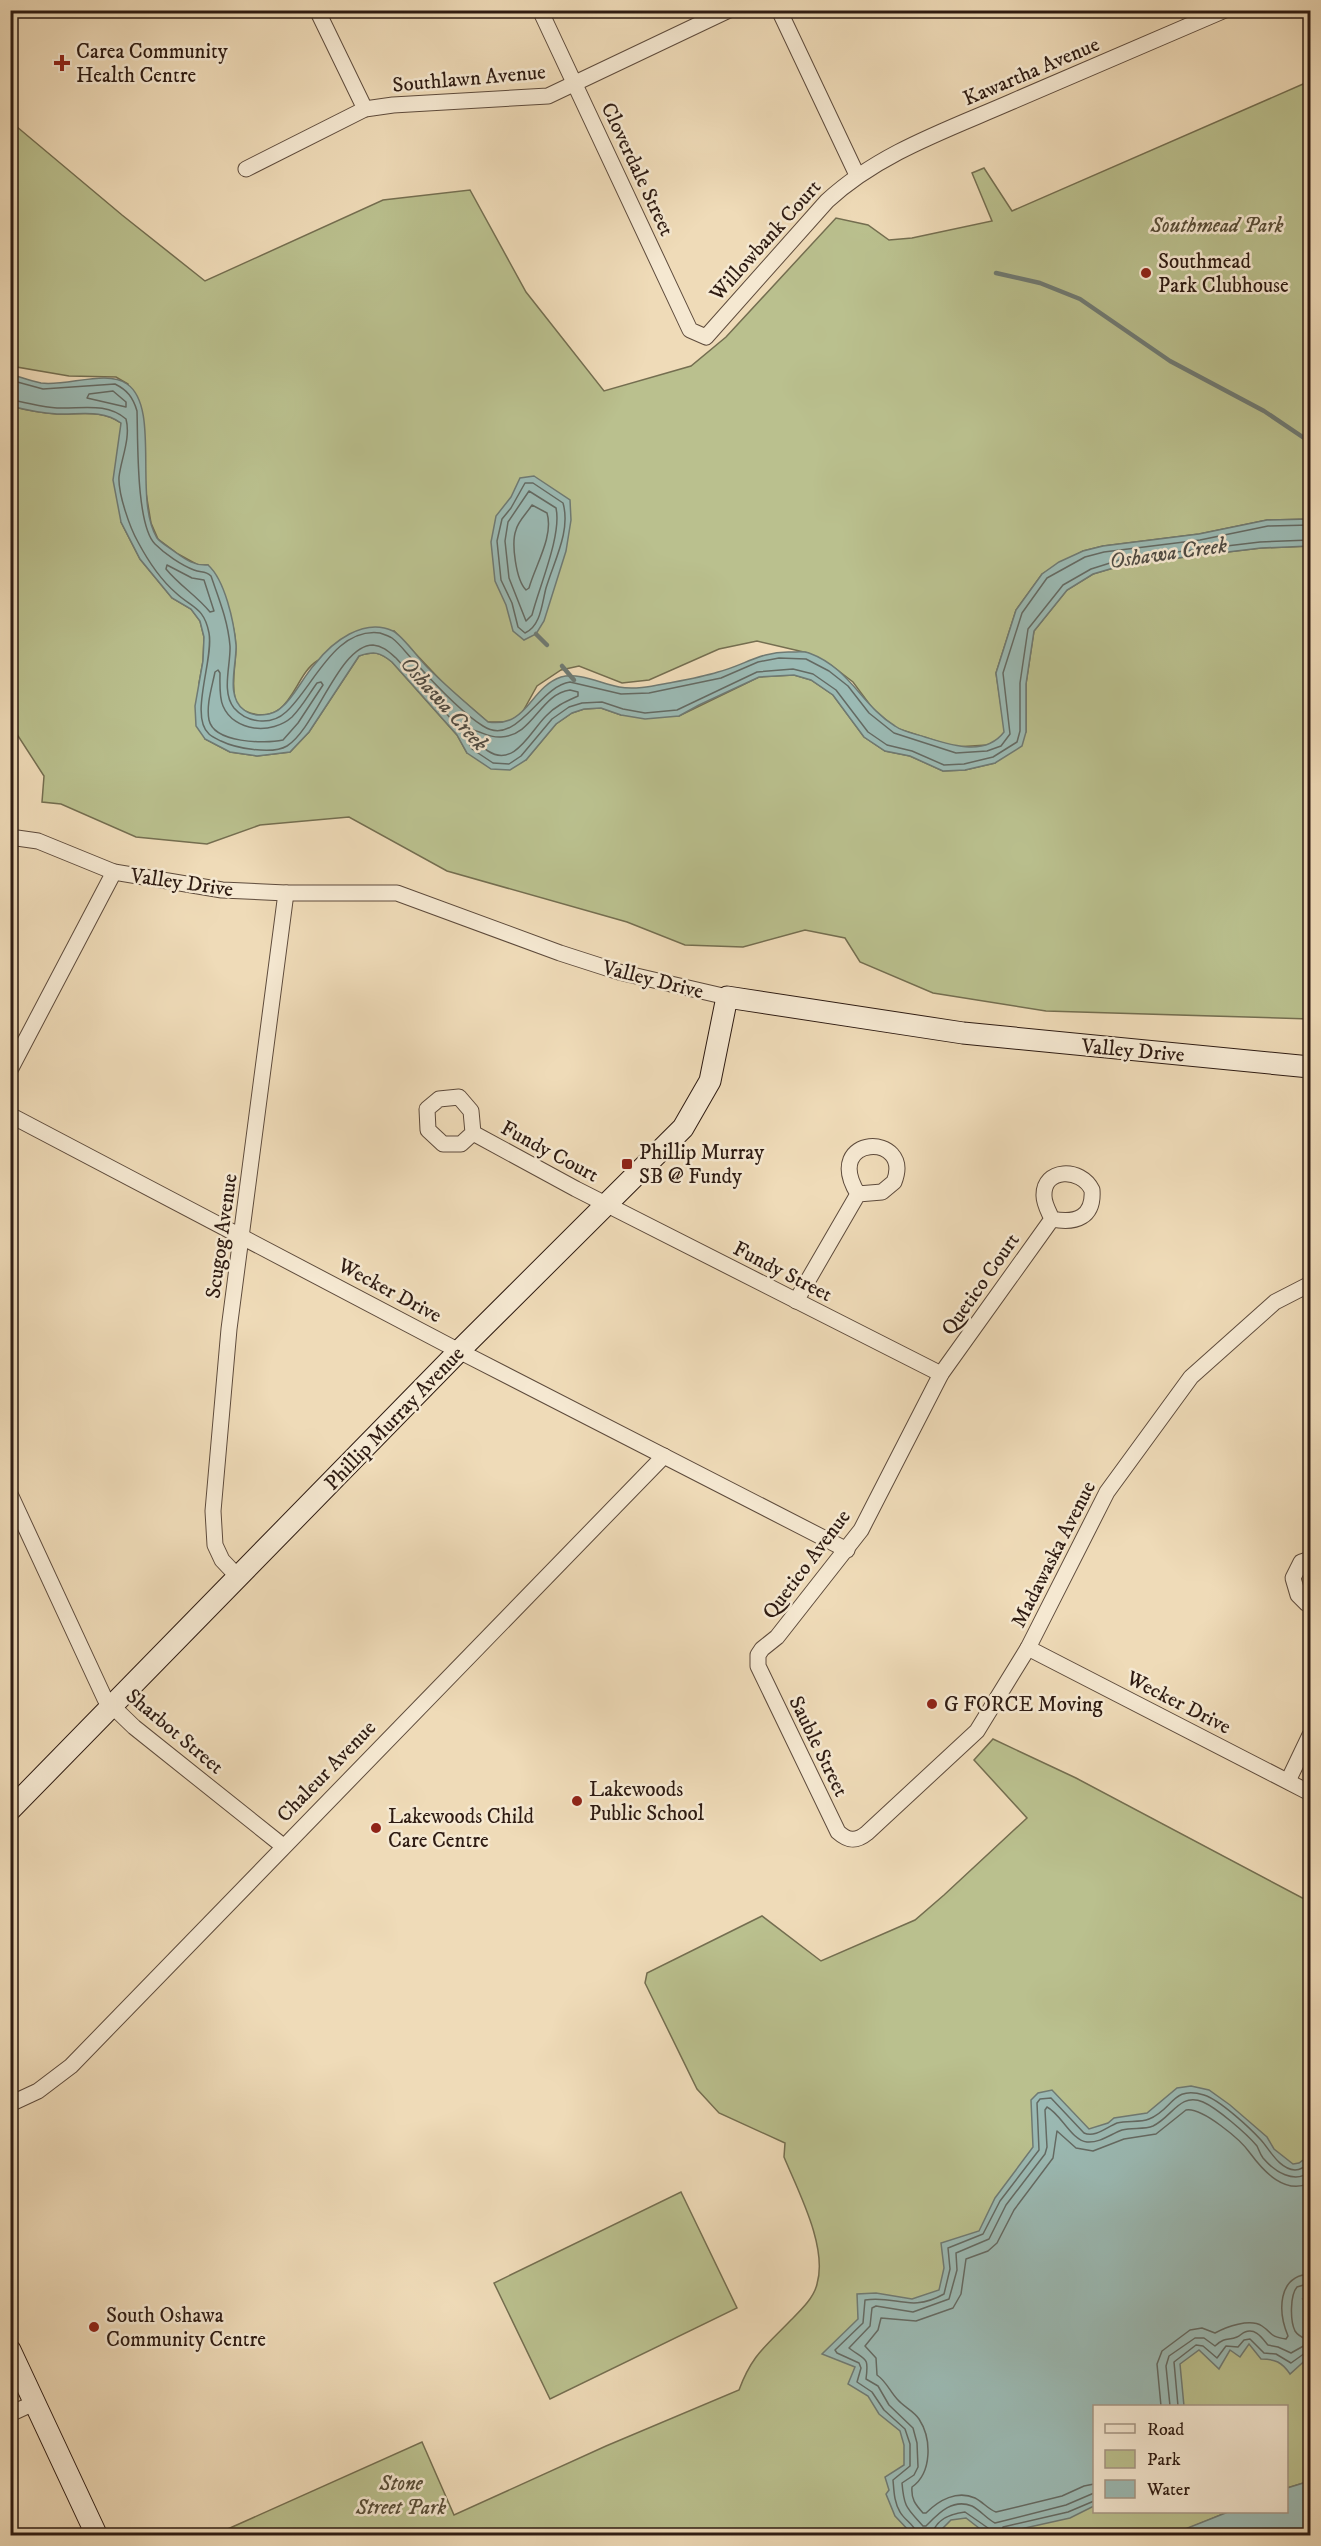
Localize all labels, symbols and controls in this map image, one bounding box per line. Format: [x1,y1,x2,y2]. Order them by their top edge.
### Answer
street label: Kawartha Avenue [959,31,1104,112]
place label: Carea Community Health Centre [76,39,229,89]
marker: Carea Community Health Centre [53,54,71,72]
street label: Southlawn Avenue [391,59,547,99]
street label: Cloverdale Street [595,98,680,241]
street label: Willowbank Court [704,174,827,307]
park label: Southmead Park [1149,213,1284,239]
place label: Southmead Park Clubhouse [1158,249,1289,299]
marker: Southmead Park Clubhouse [1139,266,1153,280]
water label: Oshawa Creek [1108,532,1230,575]
water label: Oshawa Creek [394,651,494,758]
street label: Valley Drive [128,863,235,903]
street label: Valley Drive [598,955,706,1005]
street label: Valley Drive [1079,1033,1186,1068]
street label: Fundy Court [496,1115,603,1189]
place label: Phillip Murray SB @ Fundy [639,1140,765,1190]
marker: Phillip Murray SB @ Fundy [620,1157,634,1171]
street label: Scugog Avenue [200,1172,244,1300]
street label: Quetico Court [936,1228,1026,1341]
street label: Fundy Street [729,1236,837,1308]
street label: Wecker Drive [332,1252,446,1329]
street label: Phillip Murray Avenue [319,1341,470,1496]
street label: Madawaska Avenue [1006,1476,1102,1632]
street label: Quetico Avenue [757,1504,857,1625]
street label: Wecker Drive [1121,1665,1235,1740]
street label: Sharbot Street [120,1683,229,1780]
street label: Sauble Street [783,1692,854,1801]
place label: G FORCE Moving [944,1692,1104,1718]
marker: G FORCE Moving [925,1697,939,1711]
street label: Chaleur Avenue [272,1715,382,1828]
place label: Lakewoods Public School [589,1777,705,1827]
marker: Lakewoods Public School [570,1794,584,1808]
place label: Lakewoods Child Care Centre [388,1804,534,1854]
marker: Lakewoods Child Care Centre [369,1821,383,1835]
place label: South Oshawa Community Centre [106,2303,266,2353]
marker: South Oshawa Community Centre [87,2320,101,2334]
legend [1093,2405,1288,2513]
text: Road [1147,2419,1184,2441]
text: Park [1147,2449,1181,2471]
park label: Stone Street Park [355,2471,446,2521]
text: Water [1146,2479,1190,2501]

